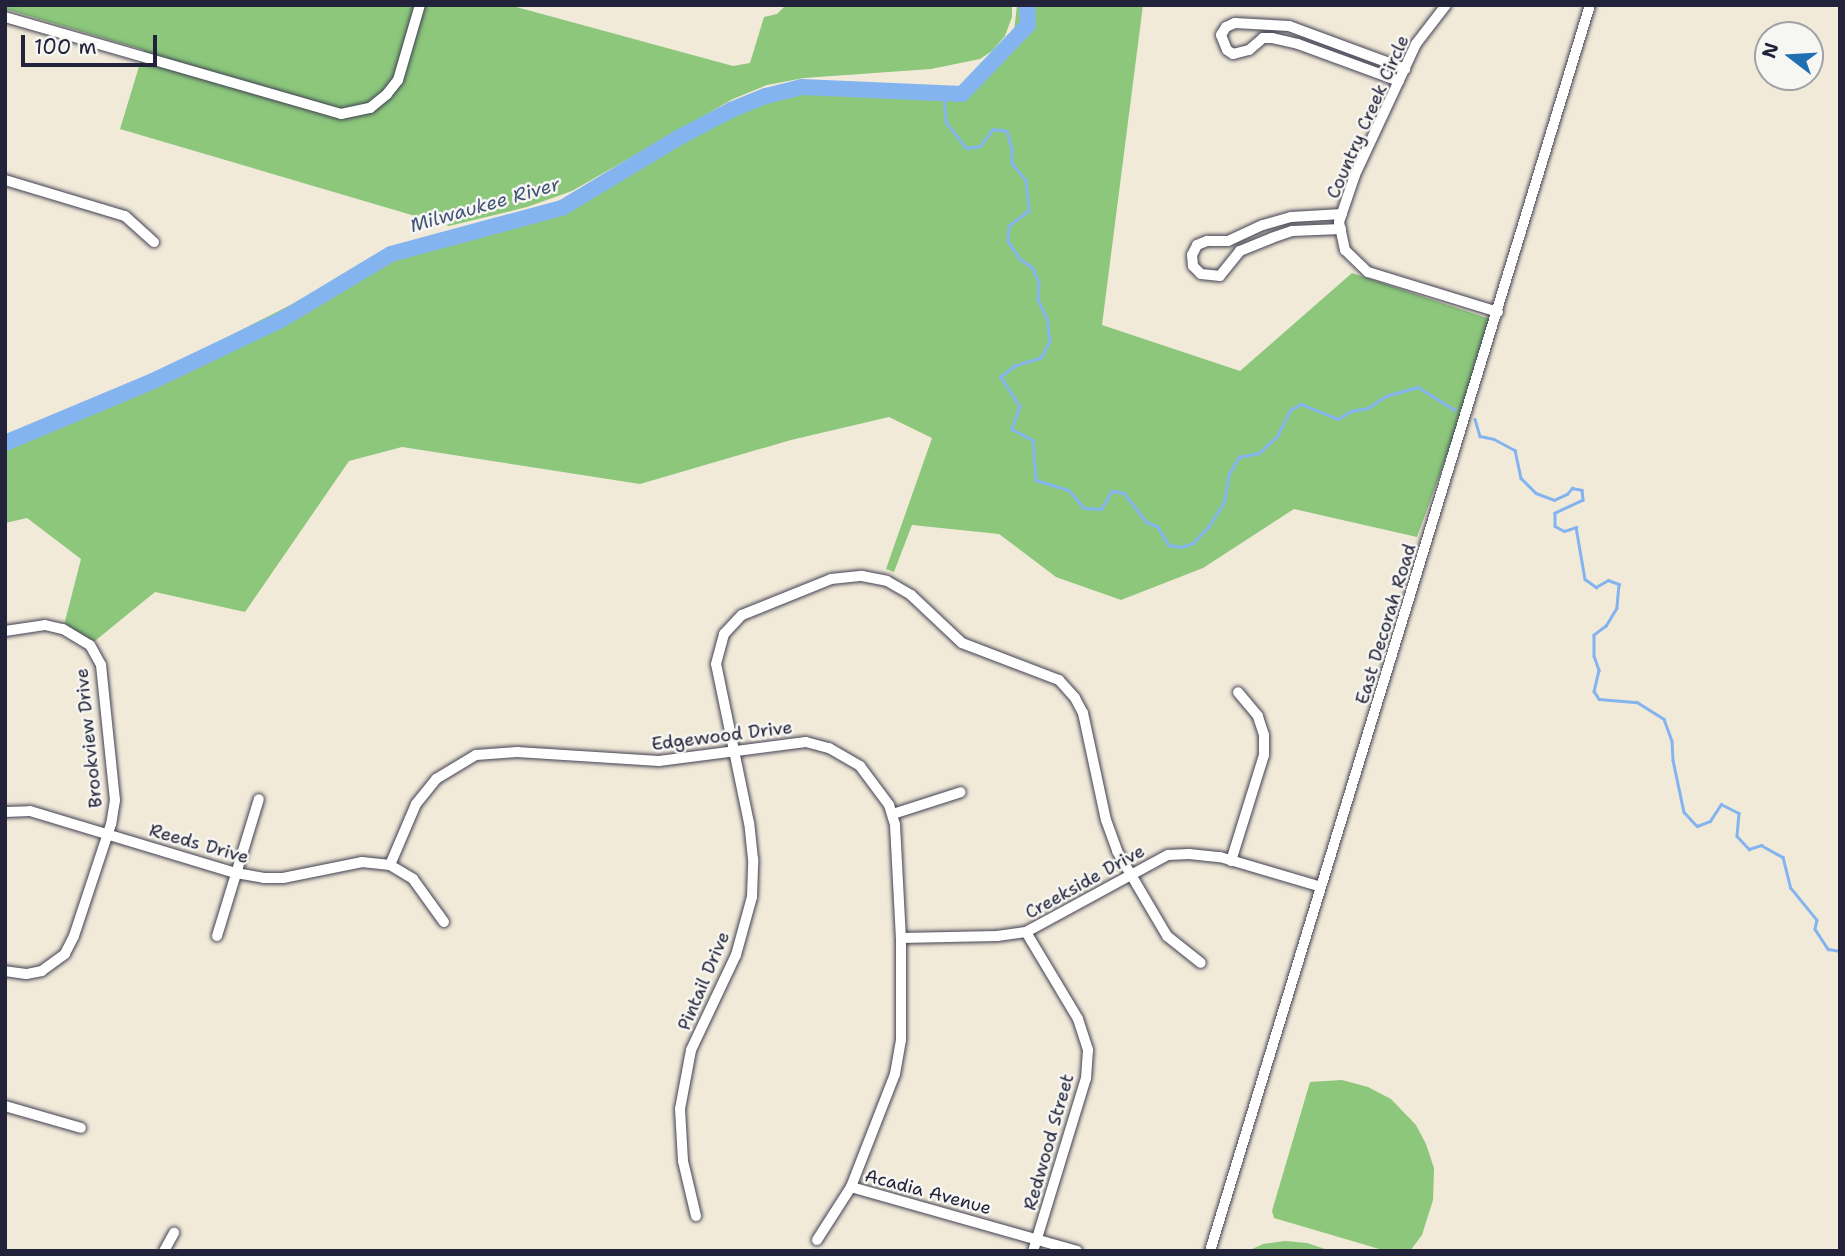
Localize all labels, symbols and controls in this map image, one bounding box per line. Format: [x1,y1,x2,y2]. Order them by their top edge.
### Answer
scale bar [24,21,161,65]
north arrow [1754,21,1824,91]
street label: Country Creek Circle [1322,32,1414,202]
text: 100 m [34,33,97,61]
text: N [1756,39,1785,61]
water label: Milwaukee River [407,173,563,237]
street label: East Decorah Road [1351,541,1421,707]
street label: Brookview Drive [71,667,107,809]
street label: Edgewood Drive [650,717,794,755]
street label: Reeds Drive [147,819,251,869]
street label: Creekside Drive [1022,840,1148,924]
street label: Pintail Drive [673,928,735,1034]
street label: Redwood Street [1019,1071,1079,1213]
street label: Acadia Avenue [863,1165,993,1219]

